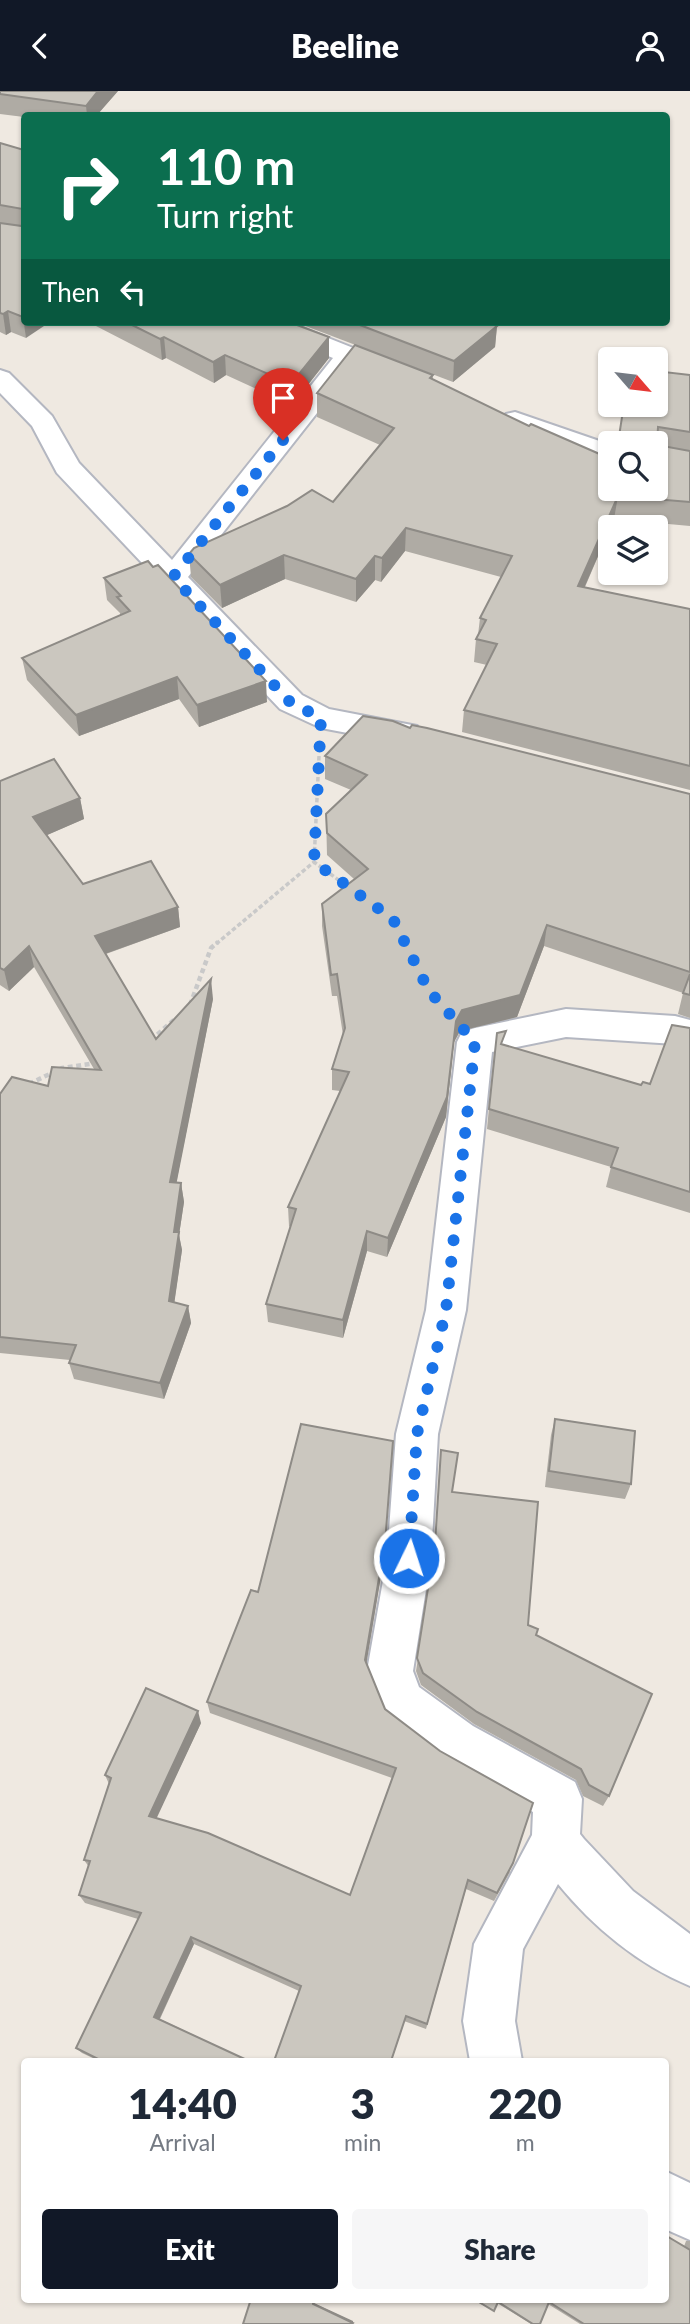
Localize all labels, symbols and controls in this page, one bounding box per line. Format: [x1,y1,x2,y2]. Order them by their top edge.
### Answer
text: Beeline [291,26,399,65]
icon: back [21,27,59,65]
icon: person [631,27,669,65]
text: 110 m [157,137,295,195]
icon: right [42,140,133,231]
text: Turn right [157,196,293,235]
icon: left [114,273,152,311]
text: Then [42,276,100,308]
north arrow [598,347,668,417]
map controls [598,347,668,585]
pin [253,368,313,440]
icon: arrive [264,379,302,417]
button: search [598,431,668,501]
button: layers [598,515,668,585]
position arrow [372,1521,446,1595]
text: 14:40 [128,2078,237,2128]
text: 3 [351,2078,375,2128]
text: 220 [489,2078,562,2128]
text: Arrival [149,2128,216,2156]
text: min [344,2128,381,2156]
text: m [516,2128,535,2156]
button: Exit [42,2209,338,2289]
button: Share [352,2209,648,2289]

